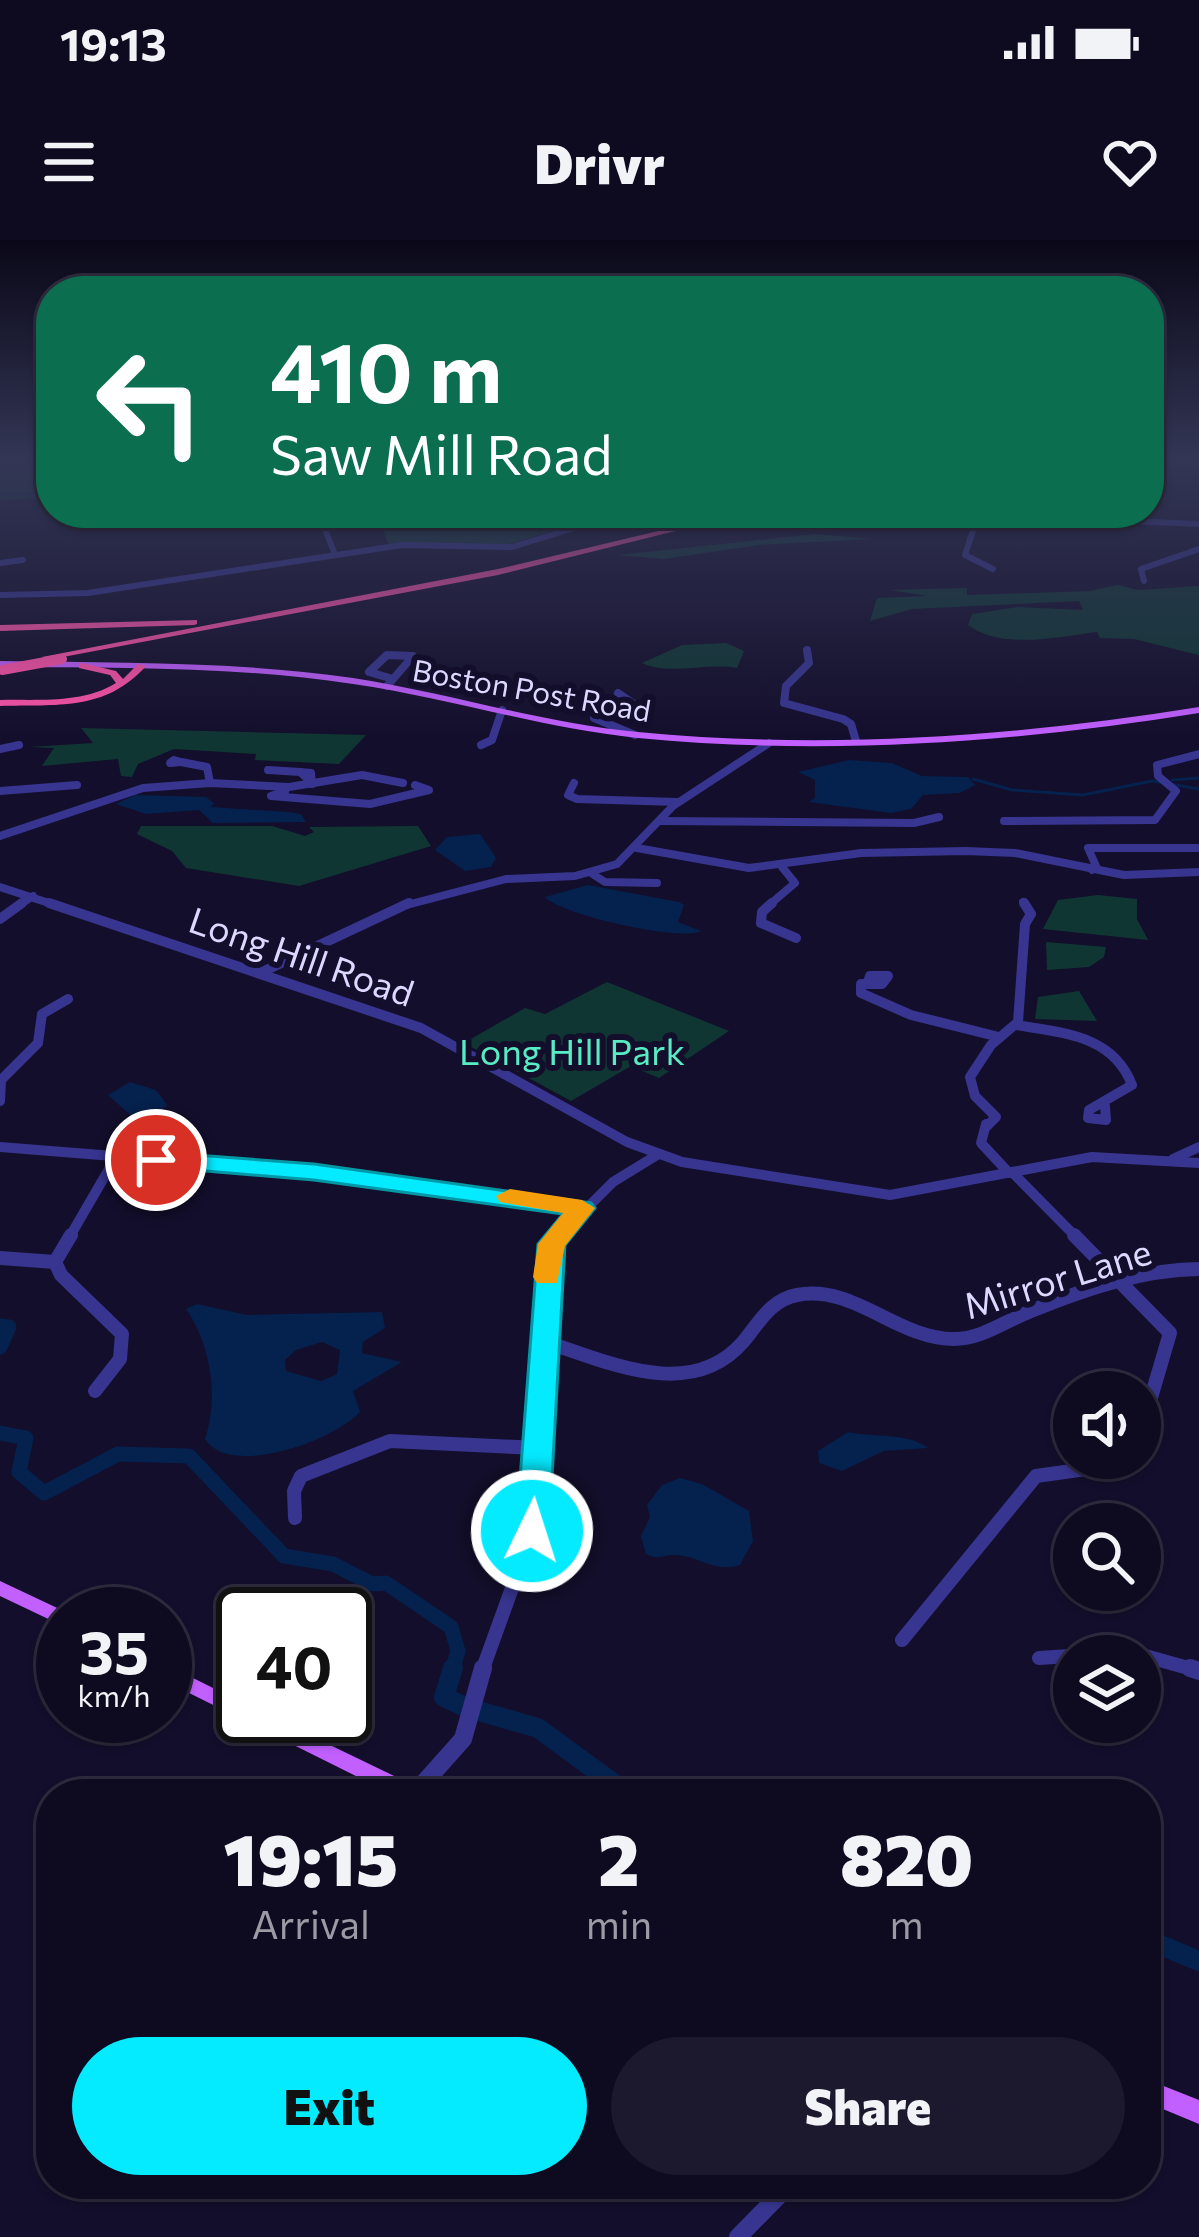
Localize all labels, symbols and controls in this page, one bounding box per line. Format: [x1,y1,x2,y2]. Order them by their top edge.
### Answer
text: 19:13 [60,15,167,70]
icon: menu [36,129,102,195]
text: Drivr [534,129,665,195]
icon: heart [1097,129,1163,195]
text: 410 m [270,318,502,420]
icon: left [72,324,228,480]
text: Saw Mill Road [270,420,612,486]
street label: Boston Post Road [410,650,654,728]
street label: Long Hill Road [184,896,420,1014]
park label: Long Hill Park [459,1028,685,1072]
pin [105,1109,207,1211]
icon: arrive [123,1127,189,1193]
street label: Mirror Lane [958,1228,1156,1326]
map controls [1053,1371,1161,1743]
button: sound [1053,1371,1161,1479]
position arrow [469,1468,595,1594]
button: search [1053,1503,1161,1611]
speed limit sign: 40 [216,1587,372,1743]
text: 35 [79,1613,149,1686]
button: layers [1053,1635,1161,1743]
text: km/h [78,1676,150,1713]
text: 19:15 [224,1813,398,1901]
text: 2 [598,1813,640,1901]
text: 820 [840,1813,973,1901]
text: Arrival [252,1899,370,1947]
text: min [586,1899,652,1947]
text: m [890,1899,924,1947]
button: Exit [72,2037,587,2175]
button: Share [611,2037,1125,2175]

